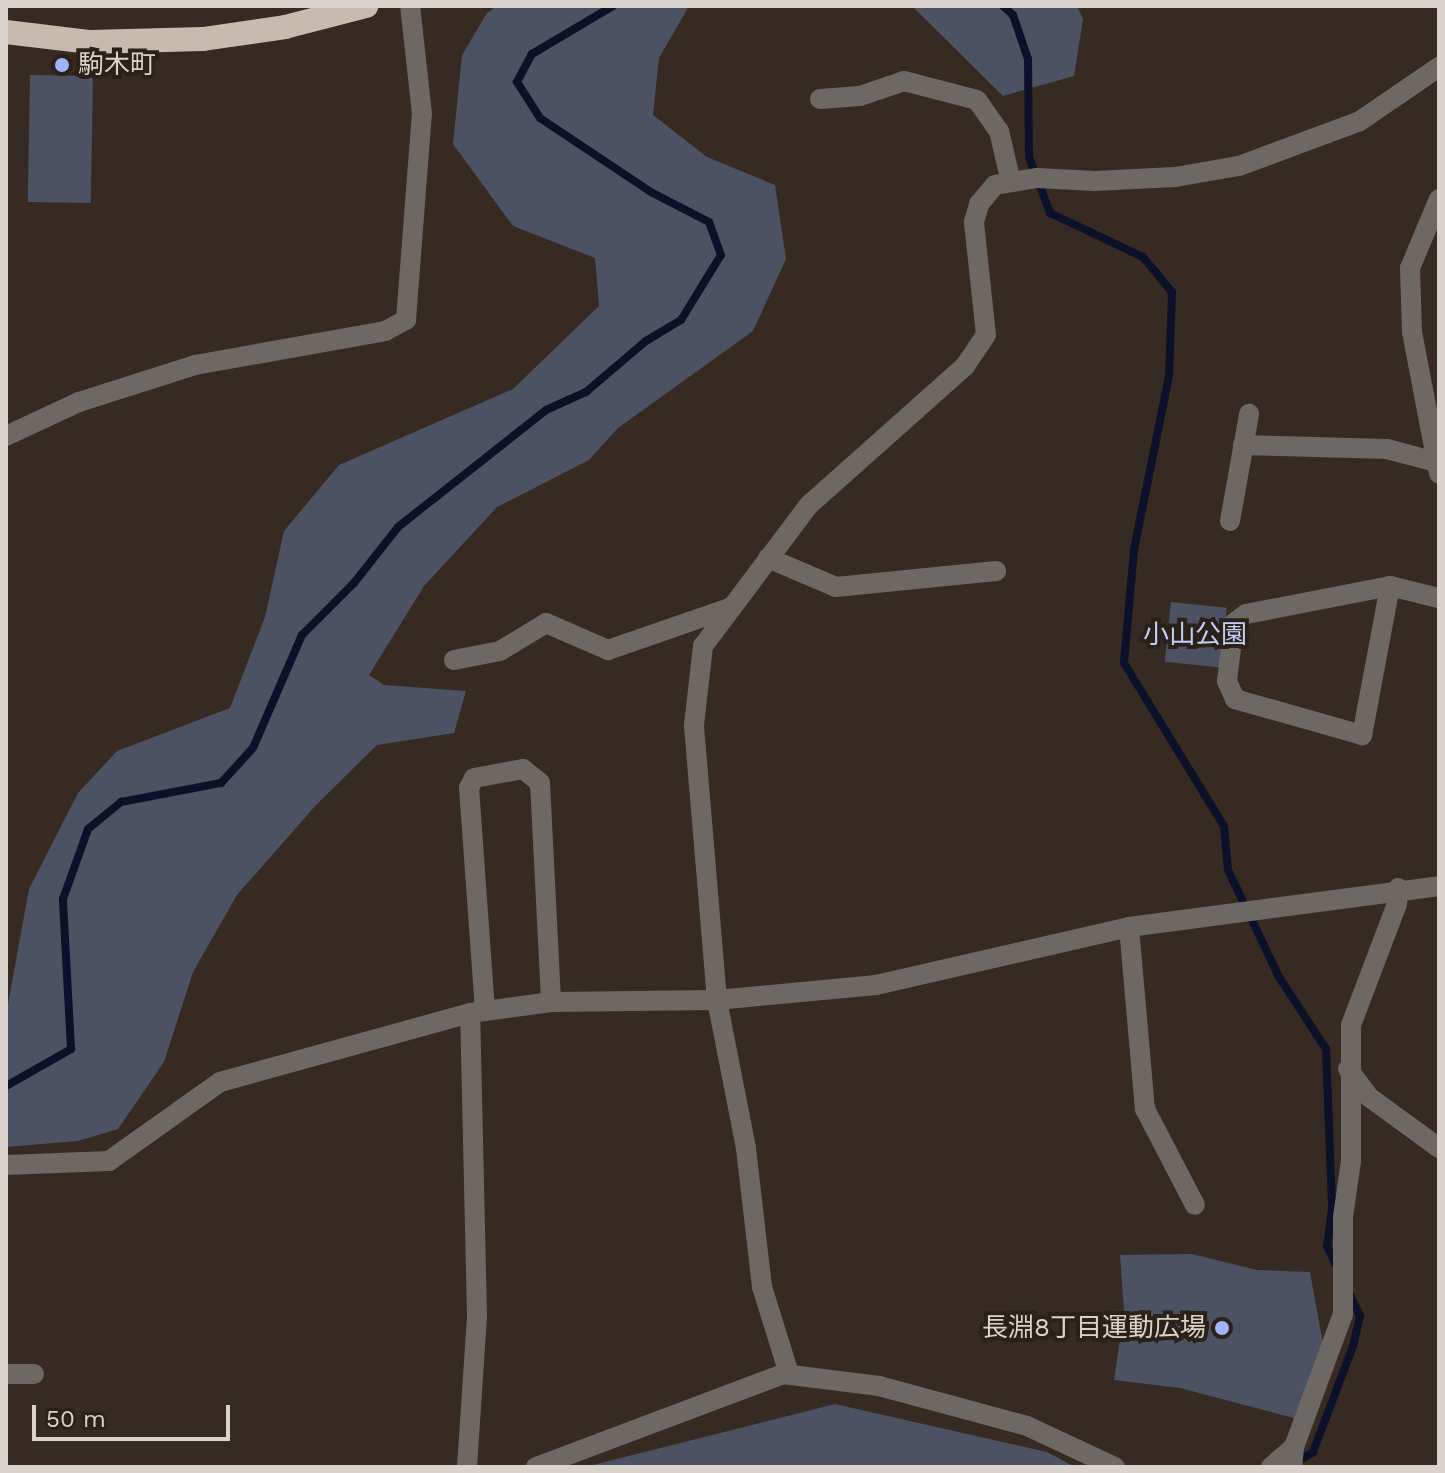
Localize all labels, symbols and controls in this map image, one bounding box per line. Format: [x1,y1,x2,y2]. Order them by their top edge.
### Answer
place label: 駒木町 [78,49,156,81]
marker: 駒木町 [53,56,71,74]
park label: 小山公園 [1143,619,1247,651]
place label: 長淵8丁目運動広場 [982,1312,1206,1344]
marker: 長淵8丁目運動広場 [1213,1319,1231,1337]
scale bar [36,1389,234,1439]
text: 50 m [46,1405,106,1433]

